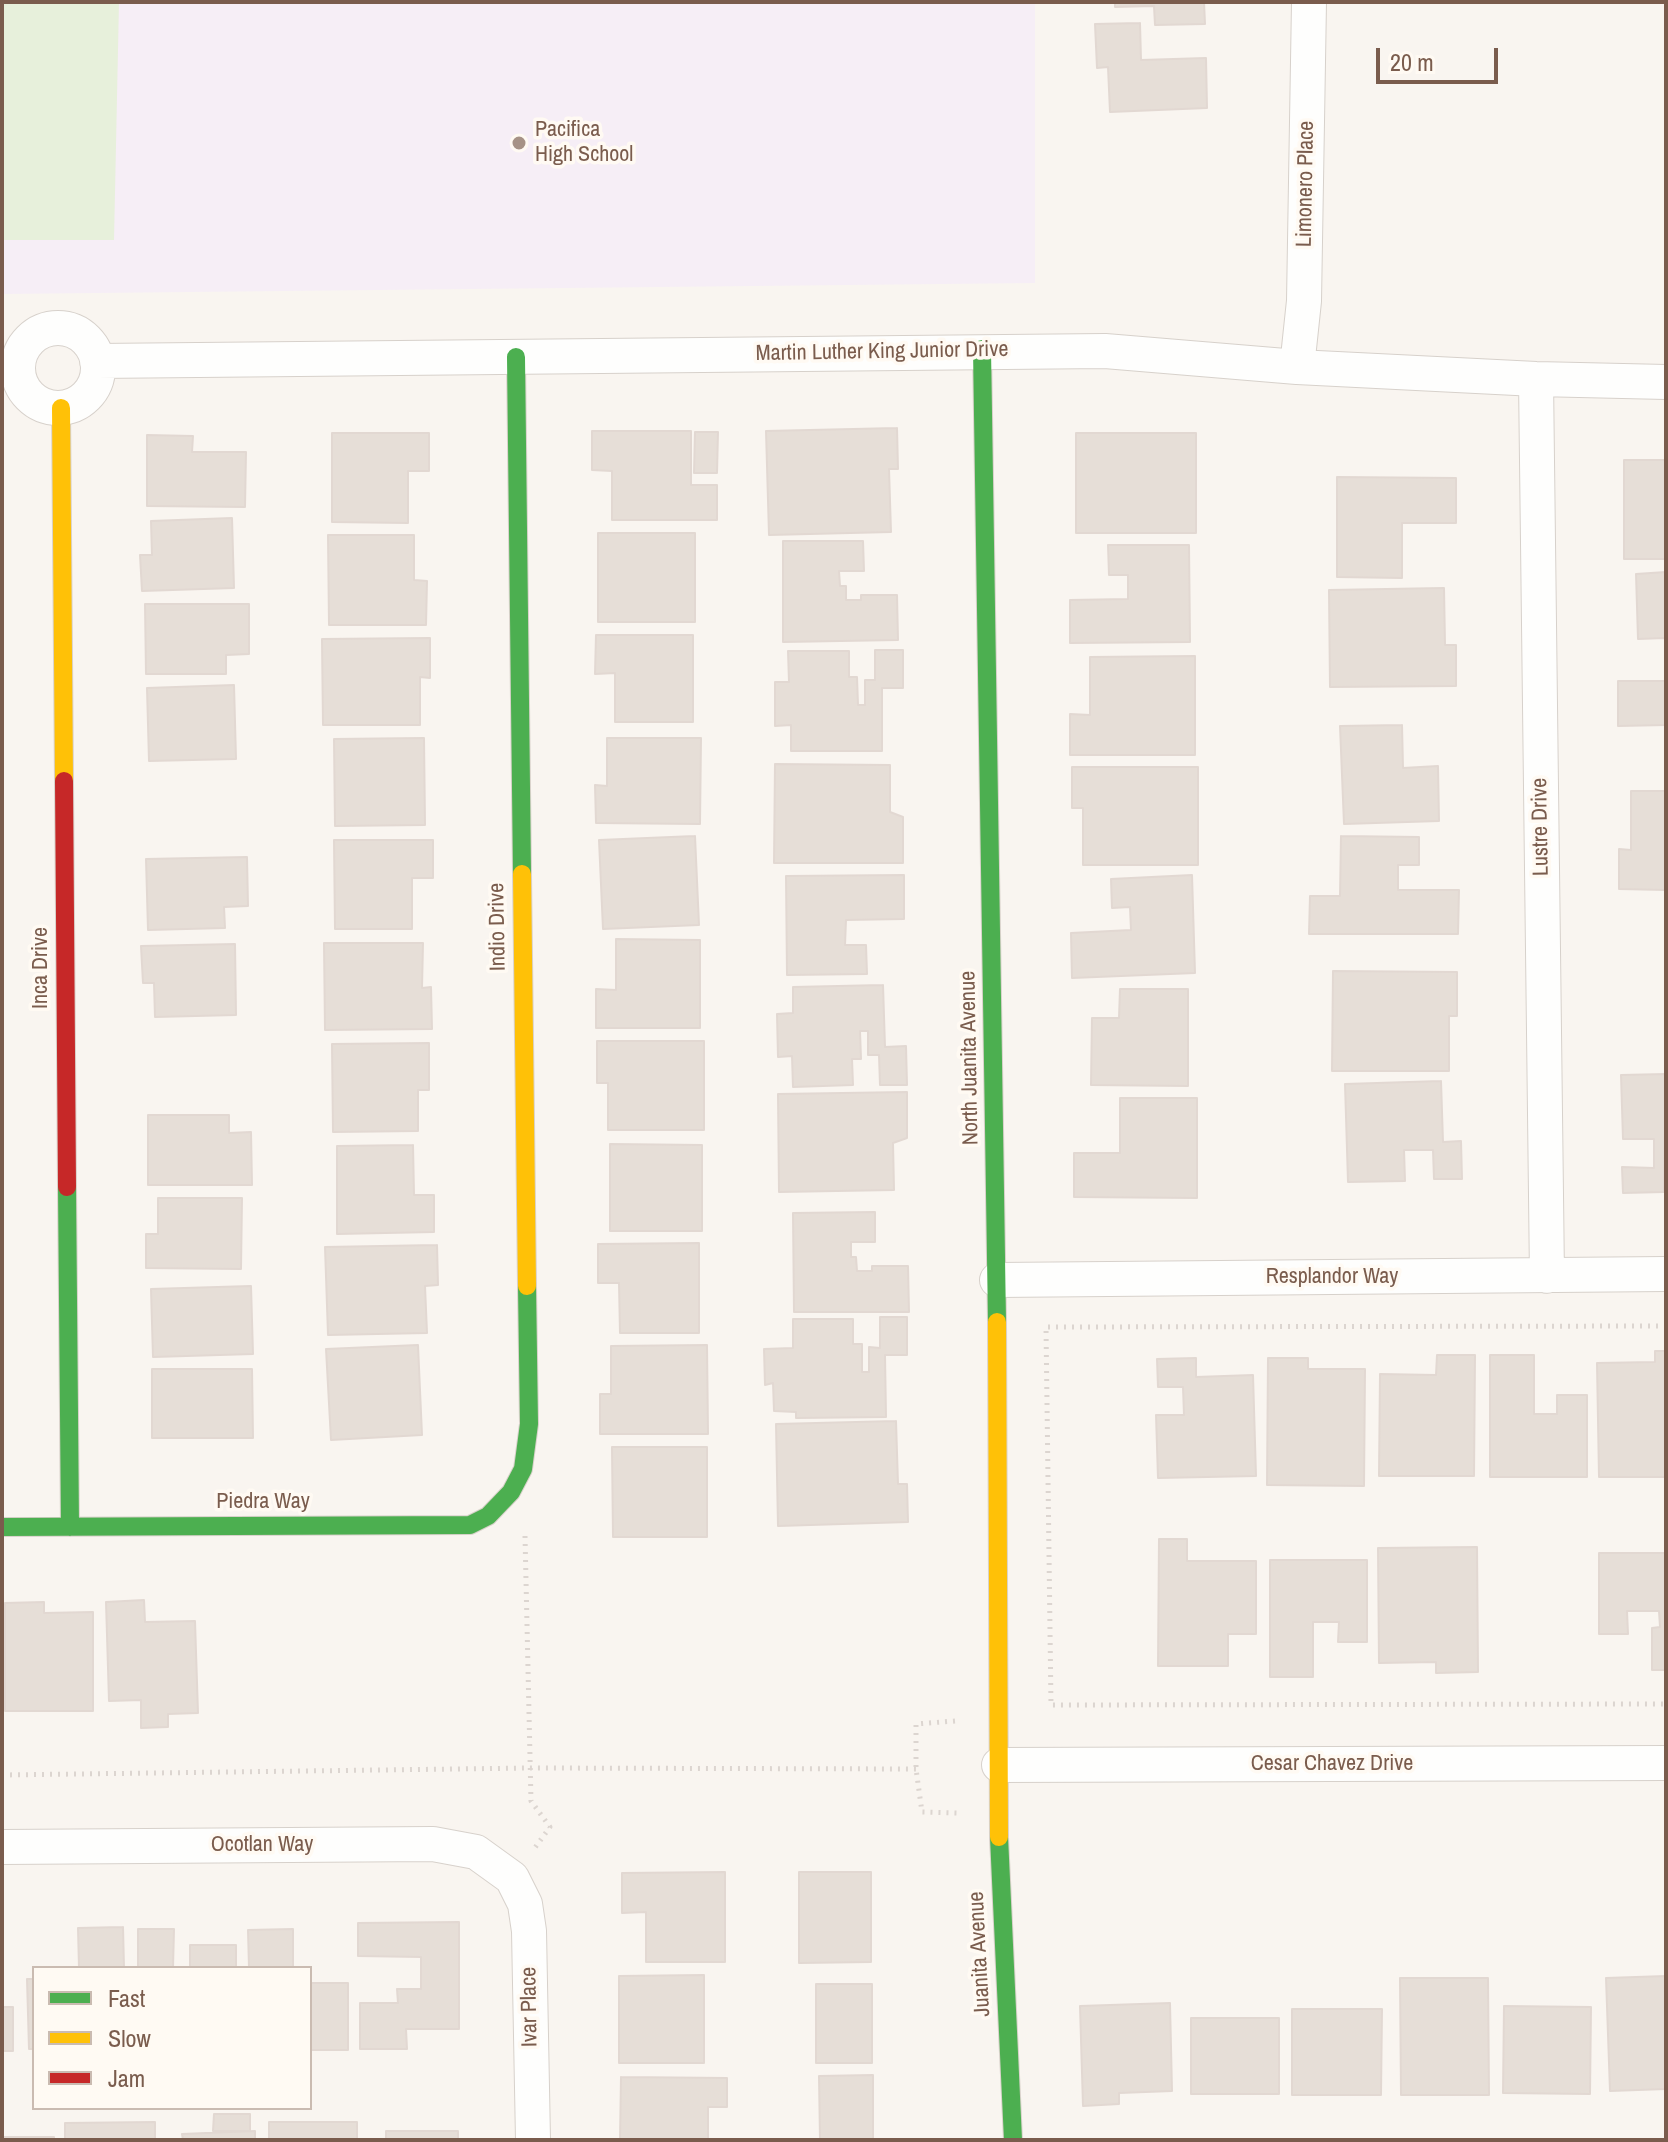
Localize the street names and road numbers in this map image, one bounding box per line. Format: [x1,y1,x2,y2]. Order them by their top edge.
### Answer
street label: Limonero Place [1292,121,1320,247]
street label: Martin Luther King Junior Drive [755,337,1009,367]
street label: Lustre Drive [1527,778,1555,876]
street label: Indio Drive [484,883,512,971]
street label: Inca Drive [28,927,54,1009]
street label: North Juanita Avenue [955,971,985,1145]
street label: Resplandor Way [1266,1264,1398,1290]
street label: Piedra Way [216,1489,310,1515]
street label: Cesar Chavez Drive [1251,1751,1413,1777]
street label: Ocotlan Way [211,1832,313,1858]
street label: Juanita Avenue [964,1891,996,2017]
street label: Ivar Place [516,1967,544,2047]

